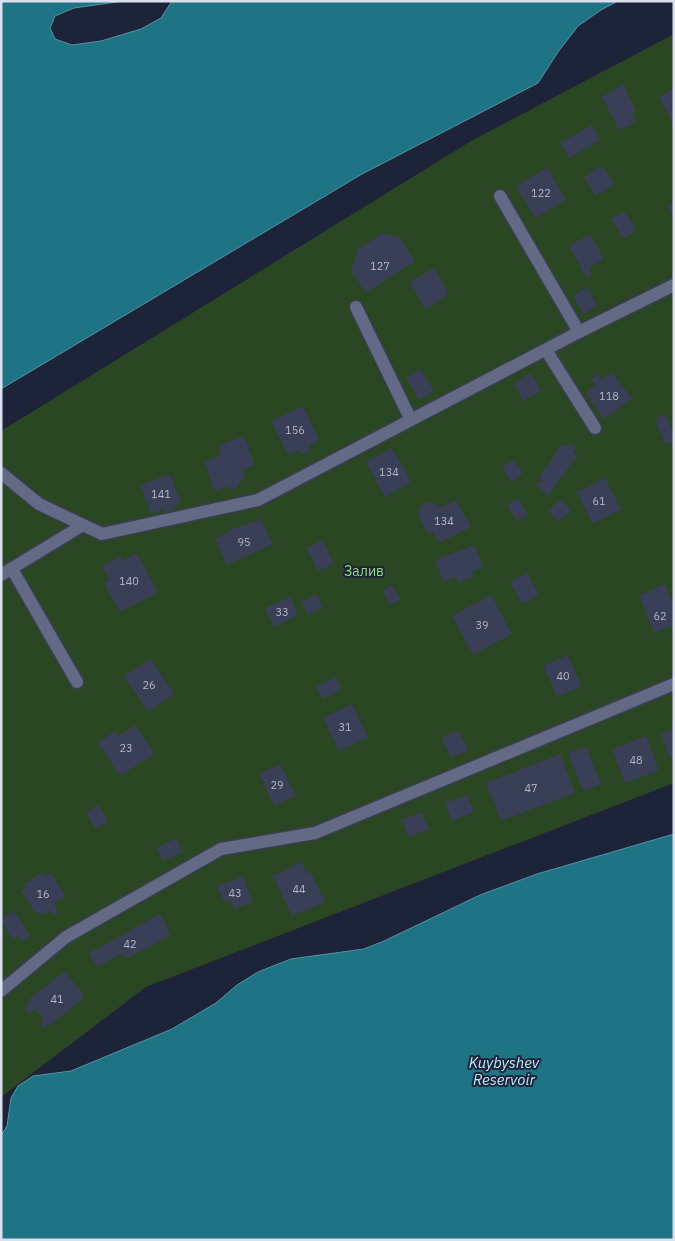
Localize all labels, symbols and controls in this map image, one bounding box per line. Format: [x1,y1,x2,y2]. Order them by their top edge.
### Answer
house number: 122 [531,186,551,200]
house number: 127 [370,259,390,273]
house number: 118 [599,389,619,403]
house number: 156 [285,423,305,437]
house number: 134 [379,465,399,479]
house number: 141 [151,487,171,501]
house number: 61 [592,494,606,508]
house number: 134 [434,514,454,528]
house number: 95 [237,535,251,549]
park label: Залив [344,562,384,580]
house number: 140 [119,574,139,588]
house number: 33 [275,605,289,619]
house number: 62 [653,609,667,623]
house number: 39 [475,618,489,632]
house number: 40 [556,669,570,683]
house number: 26 [142,678,156,692]
house number: 31 [338,720,352,734]
house number: 23 [119,741,133,755]
house number: 48 [629,753,643,767]
house number: 29 [270,778,284,792]
house number: 47 [524,781,538,795]
house number: 44 [292,882,306,896]
house number: 43 [228,886,242,900]
house number: 16 [36,887,50,901]
house number: 42 [123,937,137,951]
house number: 41 [50,992,64,1006]
water label: Kuybyshev Reservoir [469,1053,540,1089]

